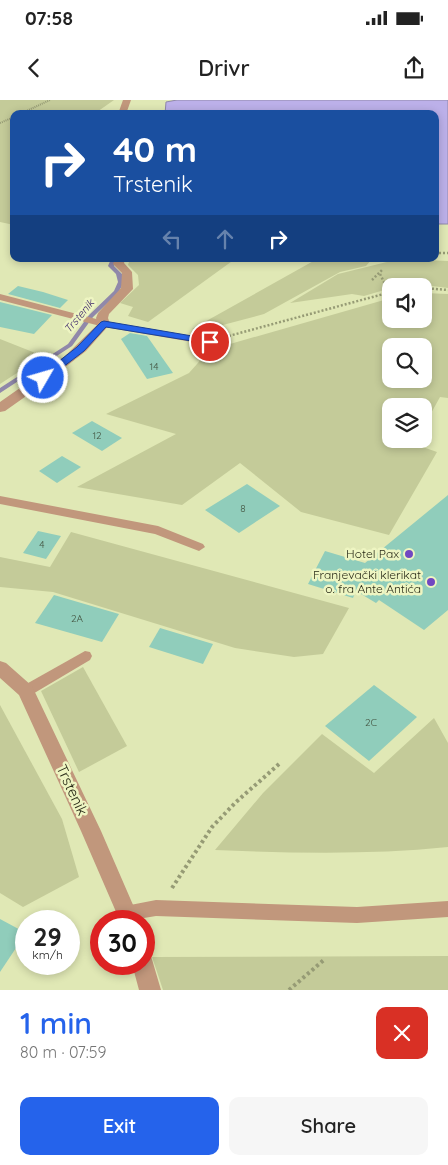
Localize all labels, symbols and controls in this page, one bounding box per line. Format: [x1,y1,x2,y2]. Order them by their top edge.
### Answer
text: 07:58 [25,6,73,30]
icon: back [20,54,48,82]
text: Drivr [198,54,250,82]
icon: share [400,54,428,82]
text: 40 m [113,127,197,171]
icon: right [30,130,95,195]
text: Trstenik [113,170,193,198]
icon: left [158,225,186,253]
icon: ahead [211,225,239,253]
icon: right [264,225,292,253]
map controls [382,278,432,448]
button: sound [382,278,432,328]
water label: Trstenik [61,295,98,336]
pin [189,321,231,363]
icon: arrive [196,328,224,356]
button: search [382,338,432,388]
position arrow [16,351,68,403]
house number: 14 [150,360,158,373]
button: layers [382,398,432,448]
house number: 12 [92,429,102,442]
house number: 8 [240,502,246,515]
house number: 4 [39,538,45,551]
place label: Hotel Pax [346,546,399,561]
marker: Hotel Pax [403,548,415,560]
place label: Franjevački klerikat o. fra Ante Antića [313,567,421,596]
marker: Franjevački klerikat o. fra Ante Antića [425,576,437,588]
house number: 2A [71,612,84,625]
house number: 2C [365,716,378,729]
street label: Trstenik [52,761,93,818]
speed limit sign: 30 [90,910,155,975]
text: 29 [33,921,62,952]
text: km/h [32,947,63,962]
text: 1 min [20,1004,92,1042]
button: close [376,1007,428,1059]
text: 80 m · 07:59 [20,1042,106,1062]
button: Exit [20,1097,219,1155]
button: Share [229,1097,428,1155]

